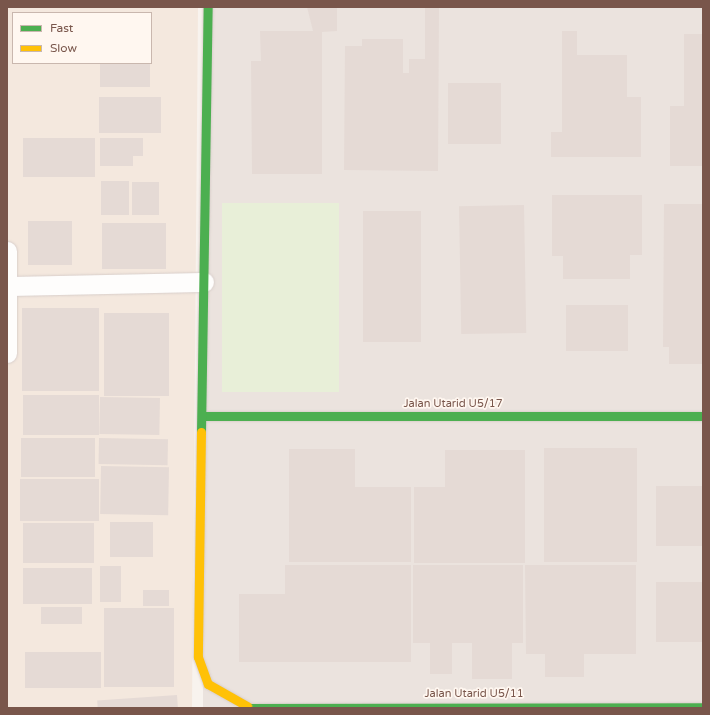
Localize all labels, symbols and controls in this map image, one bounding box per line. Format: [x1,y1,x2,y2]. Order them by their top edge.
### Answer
legend [12,12,152,64]
text: Fast [50,21,73,35]
text: Slow [50,41,77,55]
street label: Jalan Utarid U5/17 [403,397,503,411]
street label: Jalan Utarid U5/11 [424,687,524,701]

